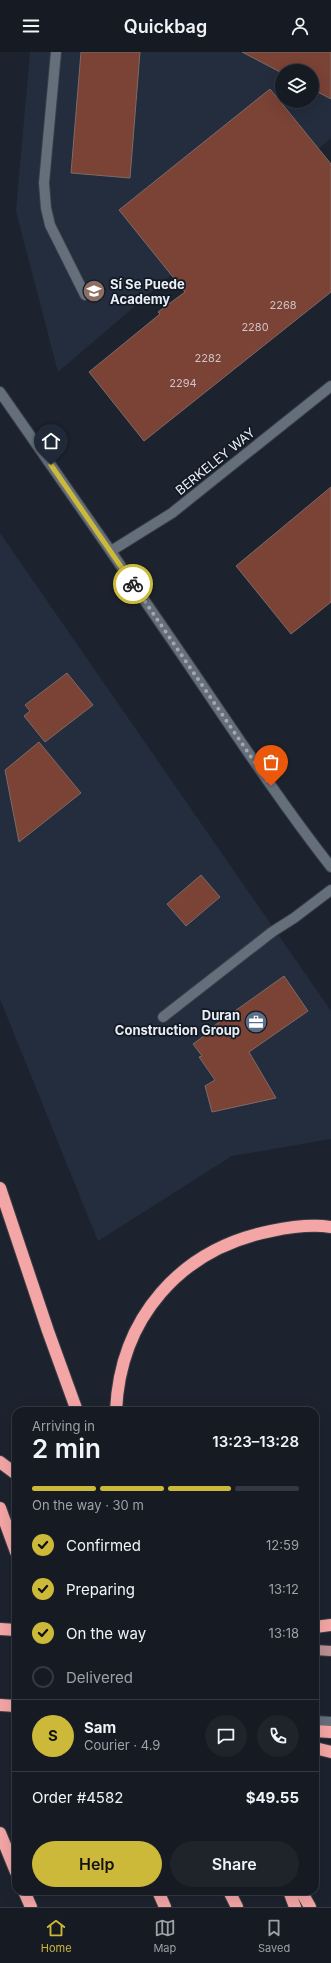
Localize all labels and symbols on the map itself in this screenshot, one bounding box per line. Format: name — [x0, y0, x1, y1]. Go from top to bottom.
place label: Sí Se Puede Academy — [110, 276, 185, 307]
school or university icon: Sí Se Puede Academy — [81, 278, 107, 304]
house number: 2268 — [269, 298, 297, 312]
house number: 2280 — [241, 320, 269, 334]
house number: 2282 — [195, 351, 221, 365]
house number: 2294 — [169, 376, 197, 390]
pin — [34, 424, 68, 465]
street label: BERKELEY WAY — [172, 424, 258, 498]
courier — [113, 564, 153, 604]
pin — [254, 745, 288, 786]
place label: Duran Construction Group — [115, 1007, 240, 1038]
office icon: Duran Construction Group — [243, 1009, 269, 1035]

